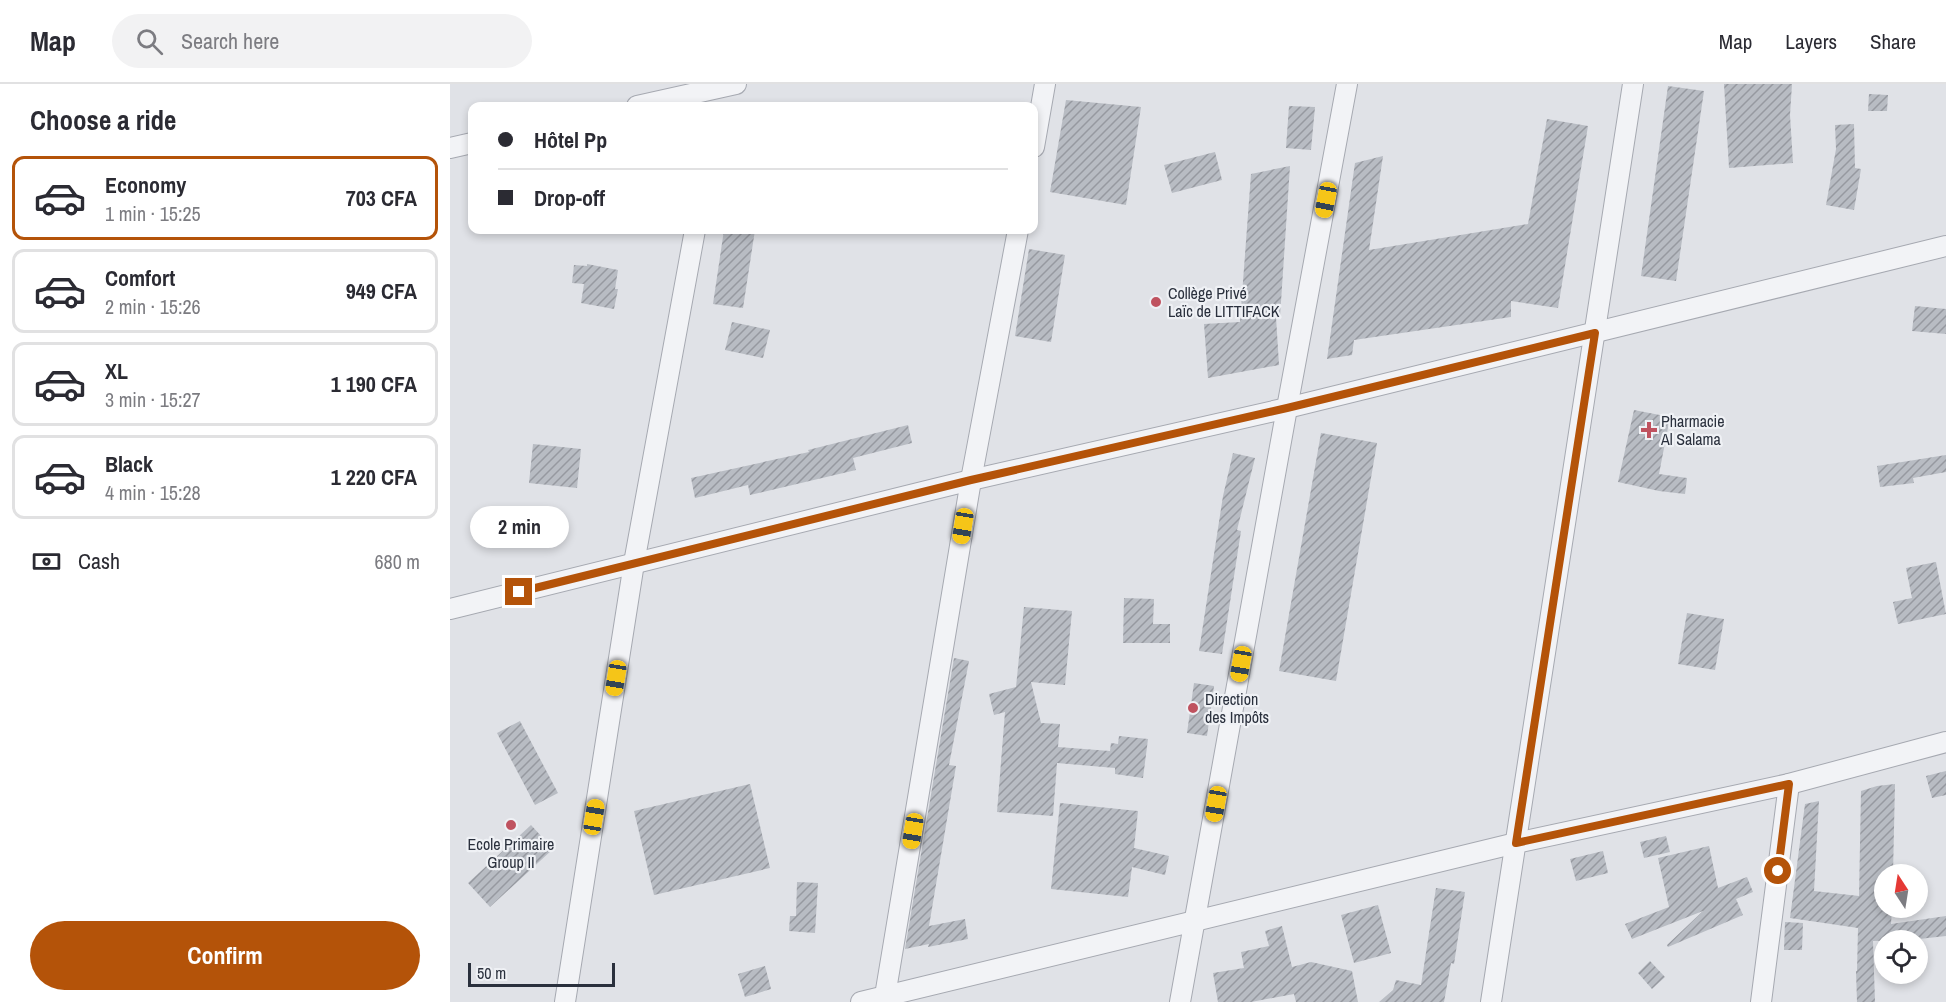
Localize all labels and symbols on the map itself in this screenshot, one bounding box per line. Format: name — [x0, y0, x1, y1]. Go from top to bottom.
car — [1314, 181, 1338, 219]
place label: Collège Privé Laïc de LITTIFACK — [1168, 282, 1280, 322]
marker: Collège Privé Laïc de LITTIFACK — [1149, 295, 1163, 309]
place label: Pharmacie Al Salama — [1660, 410, 1724, 450]
marker: Pharmacie Al Salama — [1642, 423, 1656, 437]
callout: 2 min — [470, 505, 568, 547]
car — [951, 507, 975, 545]
route end — [505, 578, 532, 605]
car — [1229, 645, 1253, 683]
car — [604, 659, 628, 697]
place label: Direction des Impôts — [1205, 688, 1269, 728]
marker: Direction des Impôts — [1186, 701, 1200, 715]
car — [1204, 785, 1228, 823]
car — [582, 798, 606, 836]
car — [901, 812, 925, 850]
marker: Ecole Primaire Group II — [504, 818, 518, 832]
place label: Ecole Primaire Group II — [468, 833, 554, 873]
route start — [1764, 857, 1791, 884]
north arrow — [1874, 864, 1928, 918]
scale bar — [468, 960, 615, 988]

